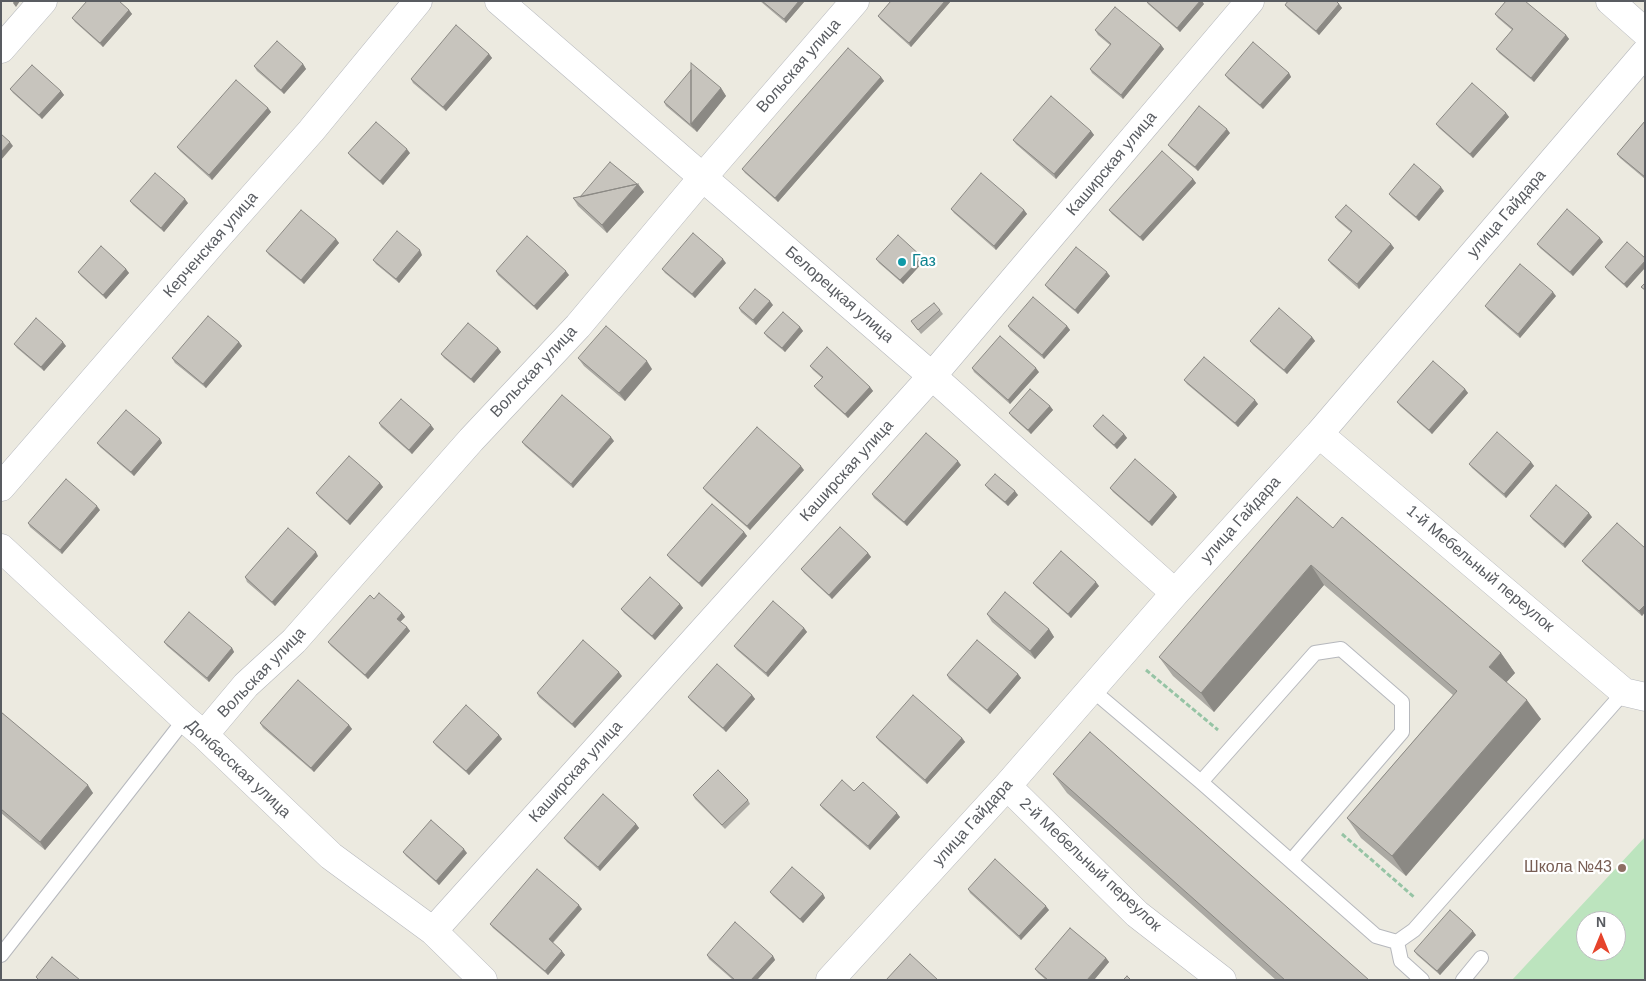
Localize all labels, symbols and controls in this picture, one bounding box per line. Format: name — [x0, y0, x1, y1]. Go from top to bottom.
street label: Вольская улица — [753, 15, 845, 117]
street label: Каширская улица — [1063, 108, 1161, 220]
street label: улица Гайдара — [1464, 166, 1550, 262]
street label: Керченская улица — [160, 188, 262, 302]
street label: Белорецкая улица — [781, 243, 897, 347]
place label: Газ — [912, 252, 936, 272]
marker: Газ — [896, 256, 908, 268]
street label: Вольская улица — [487, 322, 581, 422]
street label: Каширская улица — [796, 416, 898, 526]
street label: улица Гайдара — [1197, 473, 1285, 567]
street label: 1-й Мебельный переулок — [1402, 502, 1558, 636]
street label: Вольская улица — [214, 624, 310, 722]
street label: Донбасская улица — [182, 716, 294, 822]
street label: Каширская улица — [525, 717, 627, 827]
street label: улица Гайдара — [929, 776, 1017, 870]
street label: 2-й Мебельный переулок — [1015, 794, 1165, 936]
place label: Школа №43 — [1524, 858, 1612, 878]
marker: Школа №43 — [1616, 862, 1628, 874]
north arrow — [1576, 911, 1626, 961]
text: N — [1596, 914, 1606, 930]

